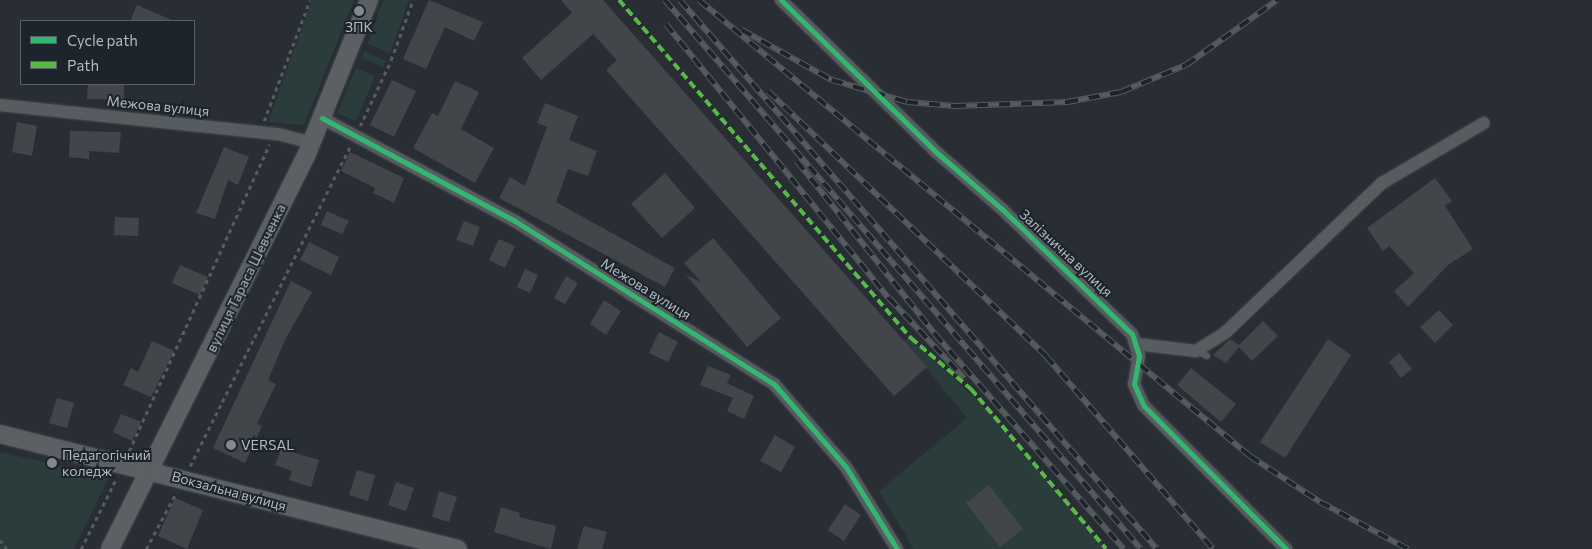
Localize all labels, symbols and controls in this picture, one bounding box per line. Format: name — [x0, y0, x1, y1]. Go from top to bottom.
marker: ЗПК — [353, 5, 365, 17]
place label: ЗПК — [345, 19, 373, 35]
legend — [20, 20, 195, 85]
text: Cycle path — [67, 31, 138, 49]
text: Path — [67, 56, 99, 74]
street label: Межова вулиця — [106, 92, 210, 120]
street label: вулиця Тараса Шевченка — [203, 201, 289, 355]
street label: Залізнична вулиця — [1016, 206, 1116, 300]
street label: Межова вулиця — [598, 255, 694, 323]
place label: VERSAL — [241, 437, 294, 453]
marker: VERSAL — [225, 439, 237, 451]
place label: Педагогічний коледж — [62, 447, 151, 480]
marker: Педагогічний коледж — [46, 457, 58, 469]
street label: Вокзальна вулиця — [170, 468, 288, 514]

